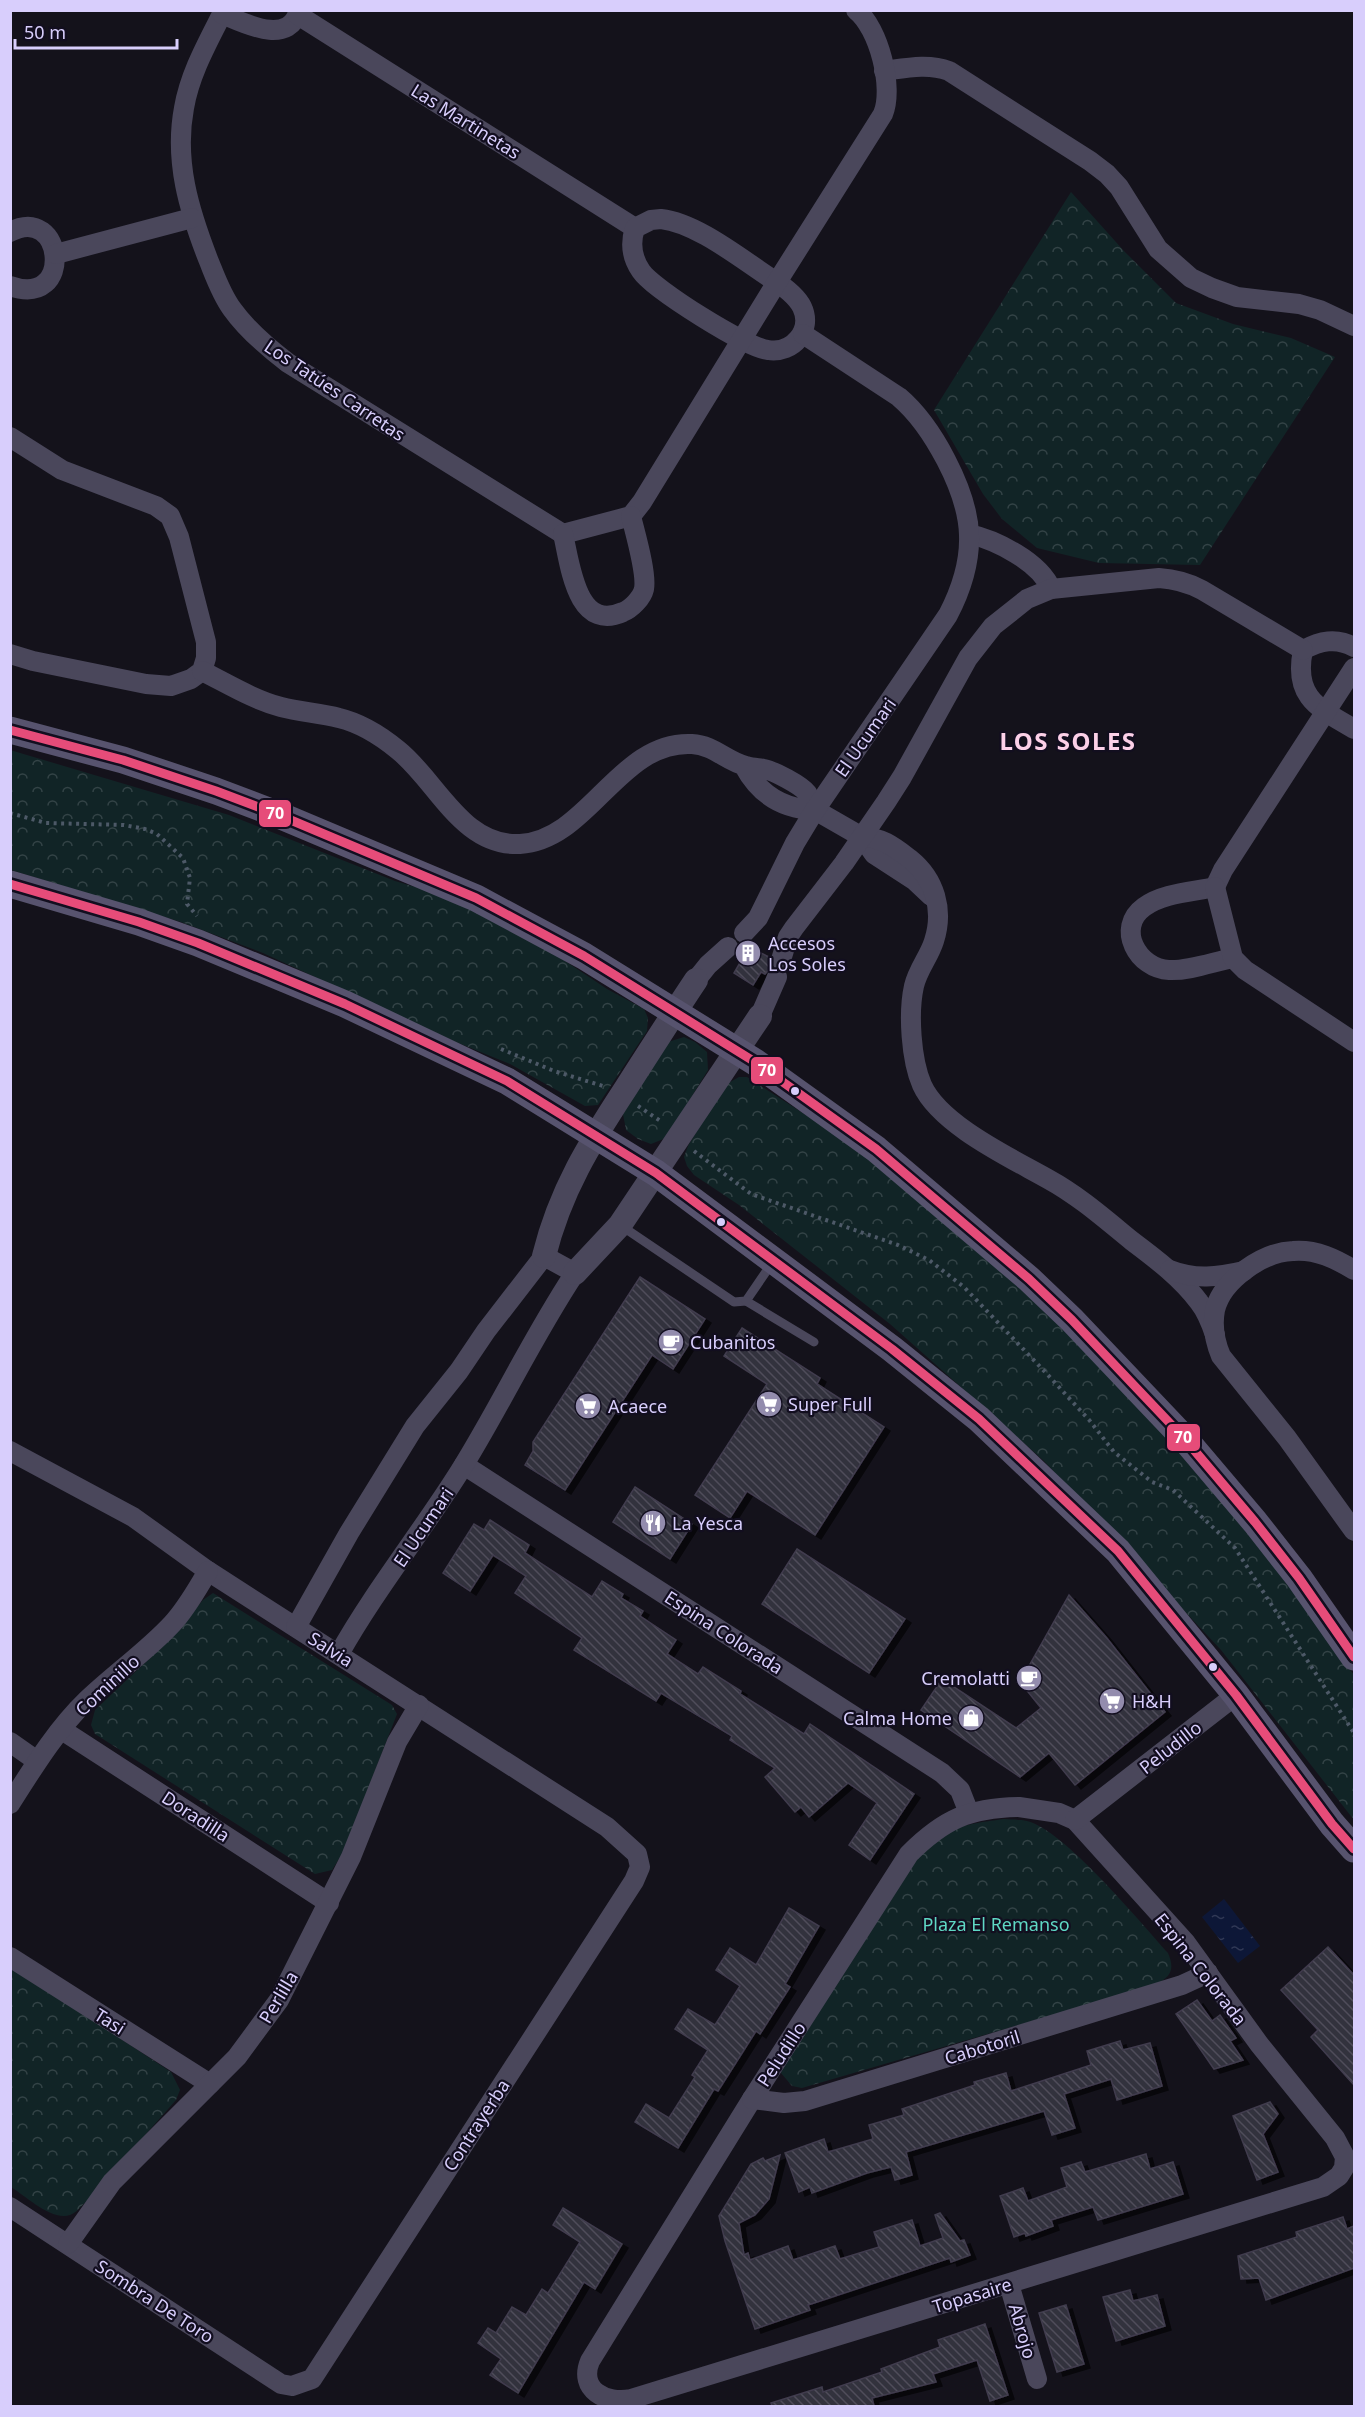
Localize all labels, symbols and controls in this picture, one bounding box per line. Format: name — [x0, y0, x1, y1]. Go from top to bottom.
scale bar — [15, 12, 177, 50]
text: 50 m — [24, 20, 66, 44]
street label: Las Martinetas — [407, 78, 525, 164]
street label: Los Tatúes Carretas — [260, 334, 410, 446]
street label: El Ucumari — [829, 693, 901, 781]
district label: LOS SOLES — [999, 724, 1137, 757]
line badge: 70 — [258, 799, 292, 828]
text: 70 — [266, 802, 284, 824]
place label: Accesos Los Soles — [768, 931, 846, 976]
building icon: Accesos Los Soles — [733, 938, 763, 968]
line badge: 70 — [750, 1056, 784, 1085]
text: 70 — [758, 1059, 776, 1081]
unlabelled marker — [789, 1085, 801, 1097]
unlabelled marker — [715, 1216, 727, 1228]
cafe icon: Cubanitos — [656, 1327, 686, 1357]
place label: Cubanitos — [690, 1330, 775, 1354]
supermarket icon: Super Full — [754, 1389, 784, 1419]
supermarket icon: Acaece — [573, 1391, 603, 1421]
place label: Super Full — [788, 1392, 872, 1416]
place label: Acaece — [608, 1394, 667, 1418]
line badge: 70 — [1166, 1423, 1201, 1452]
text: 70 — [1174, 1426, 1192, 1448]
street label: El Ucumari — [388, 1482, 458, 1572]
restaurant icon: La Yesca — [638, 1508, 668, 1538]
place label: La Yesca — [672, 1511, 743, 1535]
street label: Espina Colorada — [660, 1585, 788, 1679]
street label: Salvia — [304, 1626, 358, 1672]
street label: Cominillo — [70, 1649, 144, 1721]
unlabelled marker — [1207, 1661, 1219, 1673]
cafe icon: Cremolatti — [1014, 1663, 1044, 1693]
place label: Cremolatti — [921, 1666, 1010, 1690]
supermarket icon: H&H — [1097, 1686, 1127, 1716]
place label: H&H — [1132, 1689, 1172, 1713]
shop icon: Calma Home — [956, 1703, 986, 1733]
place label: Calma Home — [843, 1706, 952, 1730]
street label: Peludillo — [1134, 1715, 1206, 1779]
street label: Doradilla — [157, 1785, 235, 1847]
street label: Espina Colorada — [1150, 1908, 1252, 2030]
park label: Plaza El Remanso — [922, 1912, 1070, 1936]
street label: Perlilla — [253, 1966, 303, 2028]
street label: Tasi — [90, 2002, 130, 2040]
street label: Peludillo — [751, 2017, 811, 2091]
street label: Cabotoril — [941, 2024, 1023, 2070]
street label: Contrayerba — [437, 2074, 515, 2176]
street label: Sombra De Toro — [91, 2254, 219, 2348]
street label: Topasaire — [930, 2272, 1014, 2318]
street label: Abrojo — [1004, 2301, 1042, 2361]

